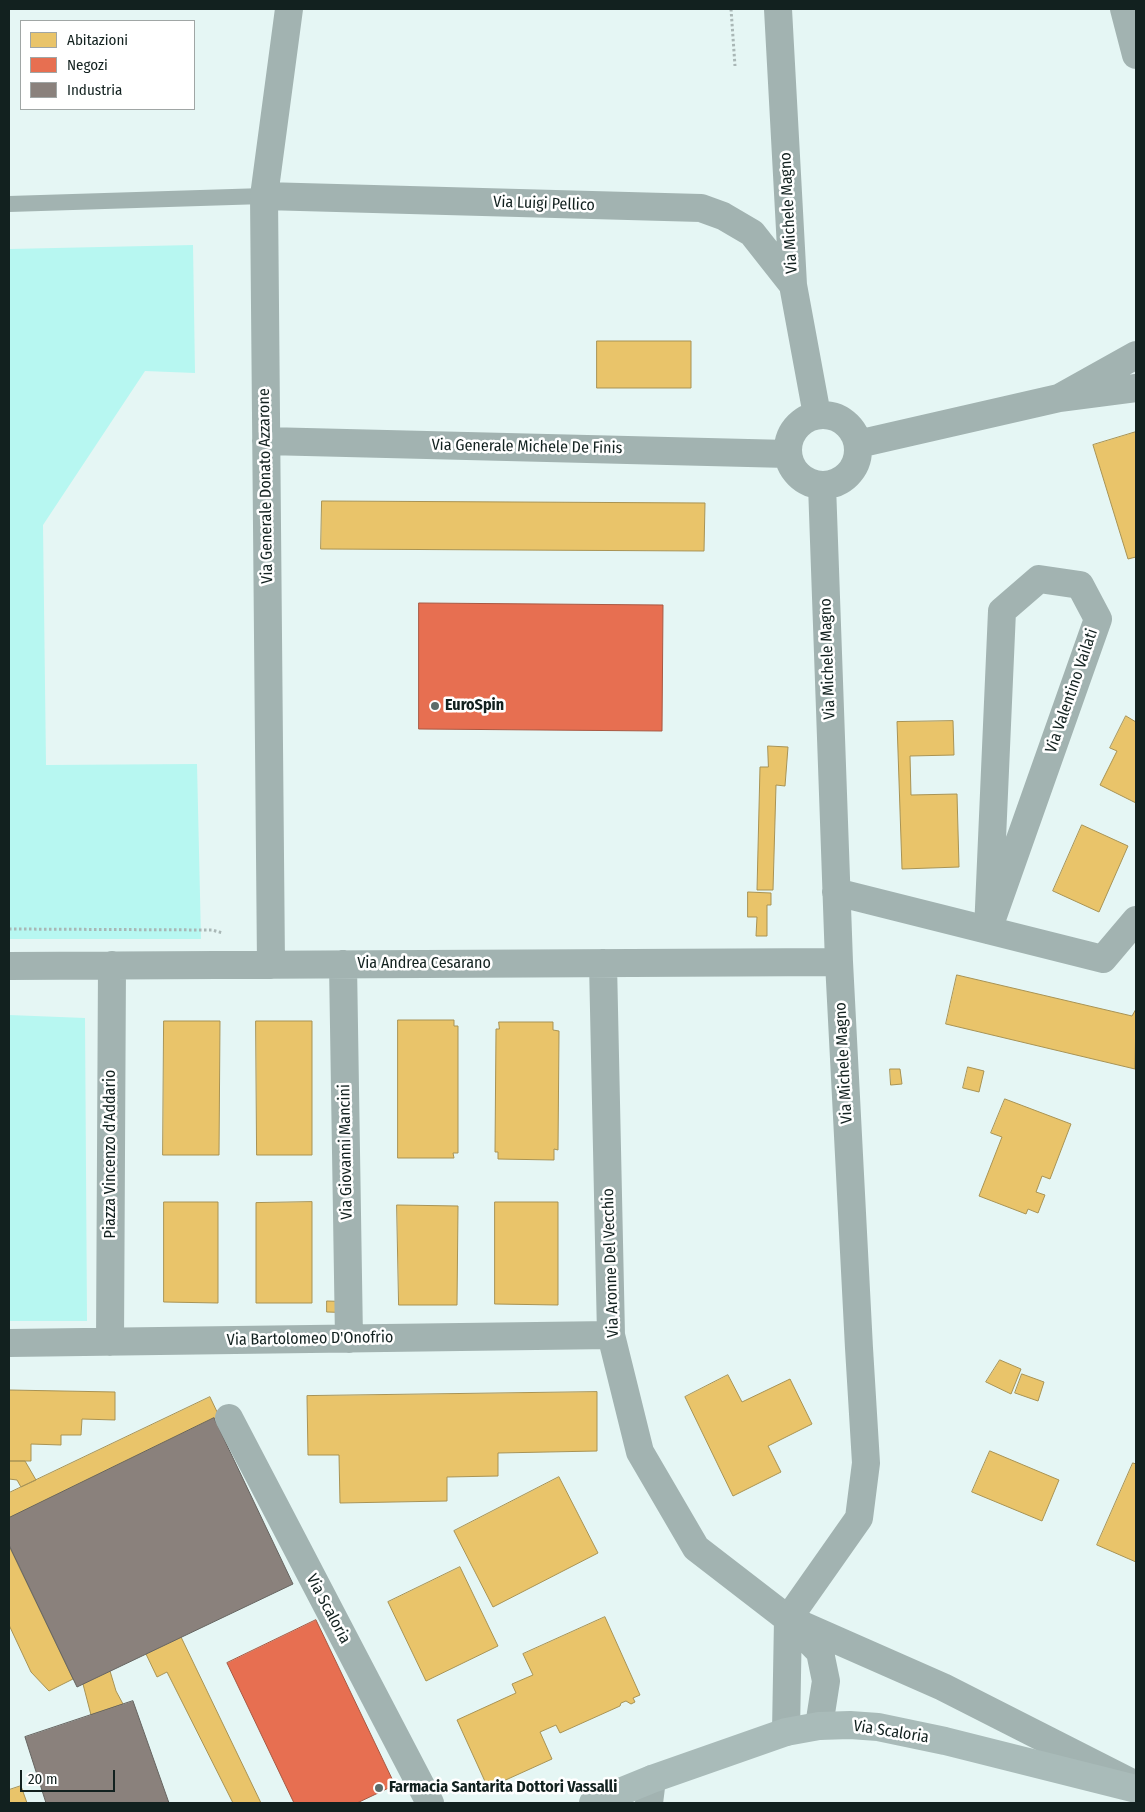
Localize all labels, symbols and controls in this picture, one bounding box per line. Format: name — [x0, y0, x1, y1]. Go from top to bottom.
legend — [20, 20, 195, 110]
text: Abitazioni — [67, 31, 128, 49]
text: Negozi — [67, 56, 108, 74]
text: Industria — [67, 81, 122, 99]
street label: Via Michele Magno — [776, 152, 802, 274]
street label: Via Luigi Pellico — [493, 193, 595, 215]
street label: Via Generale Donato Azzarone — [255, 388, 277, 584]
street label: Via Generale Michele De Finis — [431, 436, 623, 458]
street label: Via Michele Magno — [816, 598, 840, 720]
street label: Via Valentino Vailati — [1042, 626, 1102, 756]
place label: EuroSpin — [445, 696, 504, 716]
marker: EuroSpin — [429, 700, 441, 712]
street label: Via Andrea Cesarano — [357, 954, 491, 974]
street label: Via Michele Magno — [831, 1002, 857, 1124]
street label: Piazza Vincenzo d'Addario — [101, 1070, 121, 1238]
street label: Via Giovanni Mancini — [335, 1084, 357, 1220]
street label: Via Aronne Del Vecchio — [599, 1188, 623, 1338]
street label: Via Bartolomeo D'Onofrio — [227, 1328, 393, 1350]
street label: Via Scaloria — [302, 1571, 354, 1647]
street label: Via Scaloria — [852, 1717, 930, 1747]
scale bar — [22, 1760, 118, 1792]
text: 20 m — [28, 1770, 58, 1788]
place label: Farmacia Santarita Dottori Vassalli — [389, 1778, 617, 1798]
marker: Farmacia Santarita Dottori Vassalli — [373, 1782, 385, 1794]

